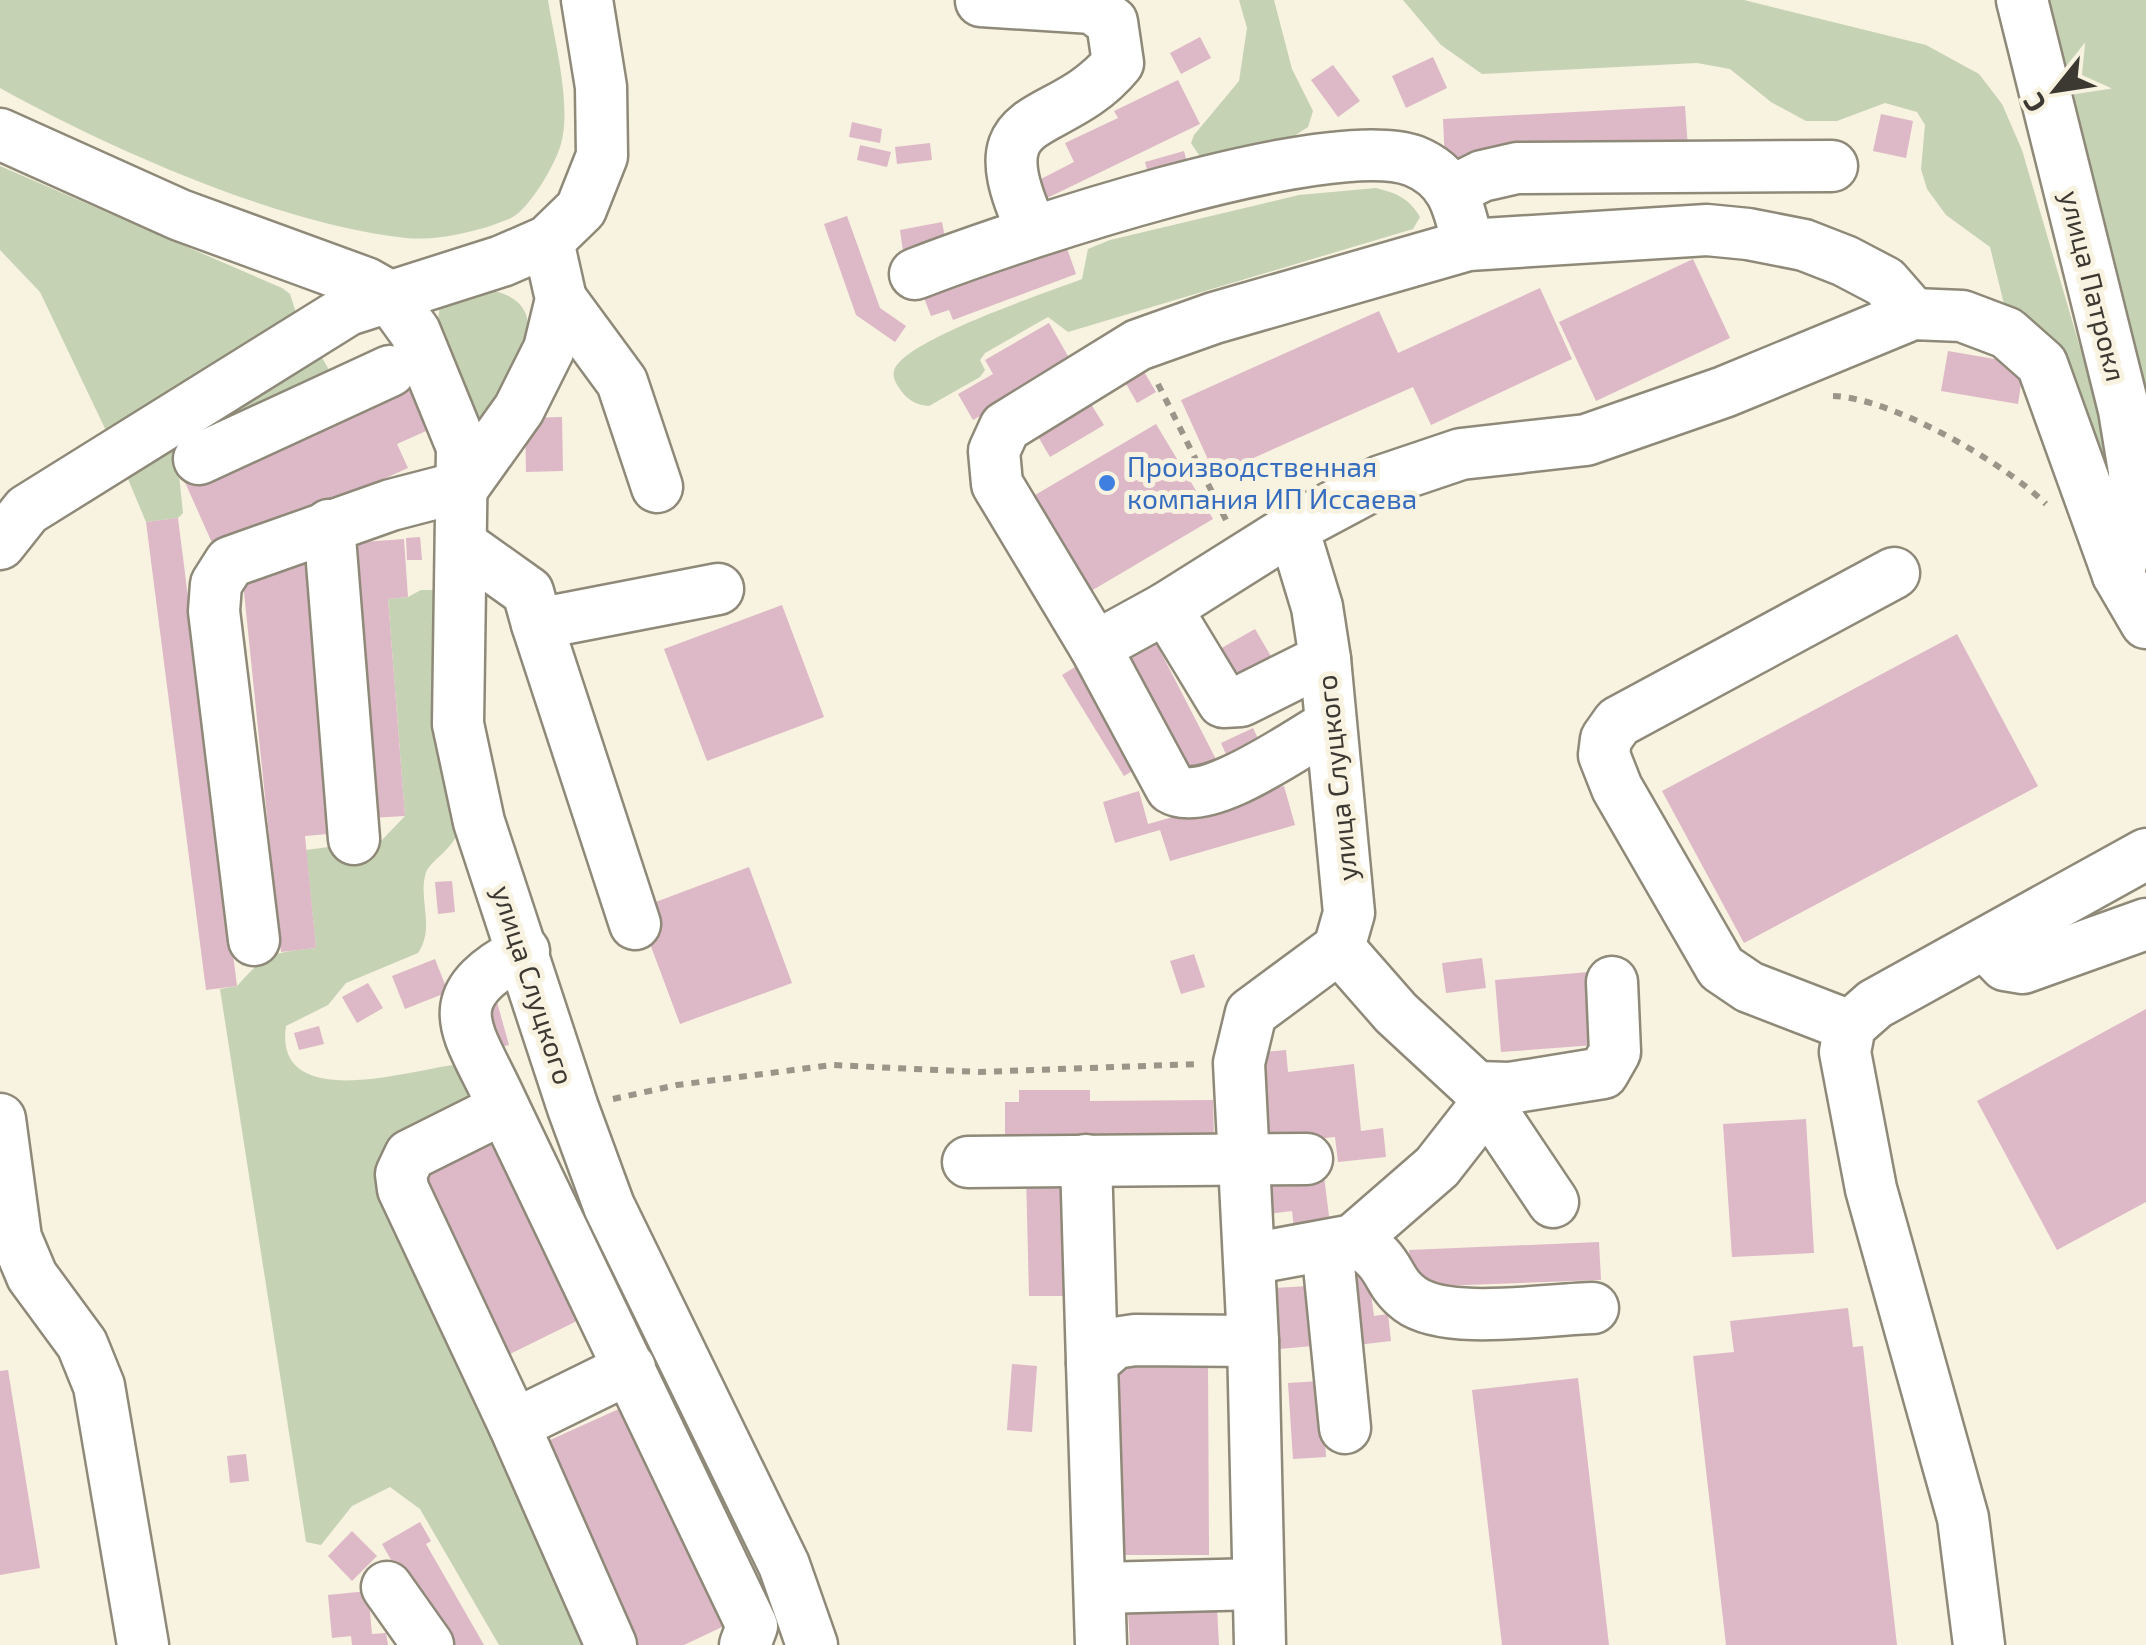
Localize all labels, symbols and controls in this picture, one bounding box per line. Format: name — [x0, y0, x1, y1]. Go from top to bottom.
north arrow — [2006, 40, 2106, 140]
text: С — [2015, 87, 2052, 119]
street label: улица Патрокл — [2054, 187, 2134, 385]
place label: Производственная компания ИП Иссаева — [1127, 449, 1417, 515]
marker: Производственная компания ИП Иссаева — [1096, 472, 1118, 494]
street label: улица Слуцкого — [1308, 673, 1364, 883]
street label: улица Слуцкого — [486, 881, 582, 1088]

